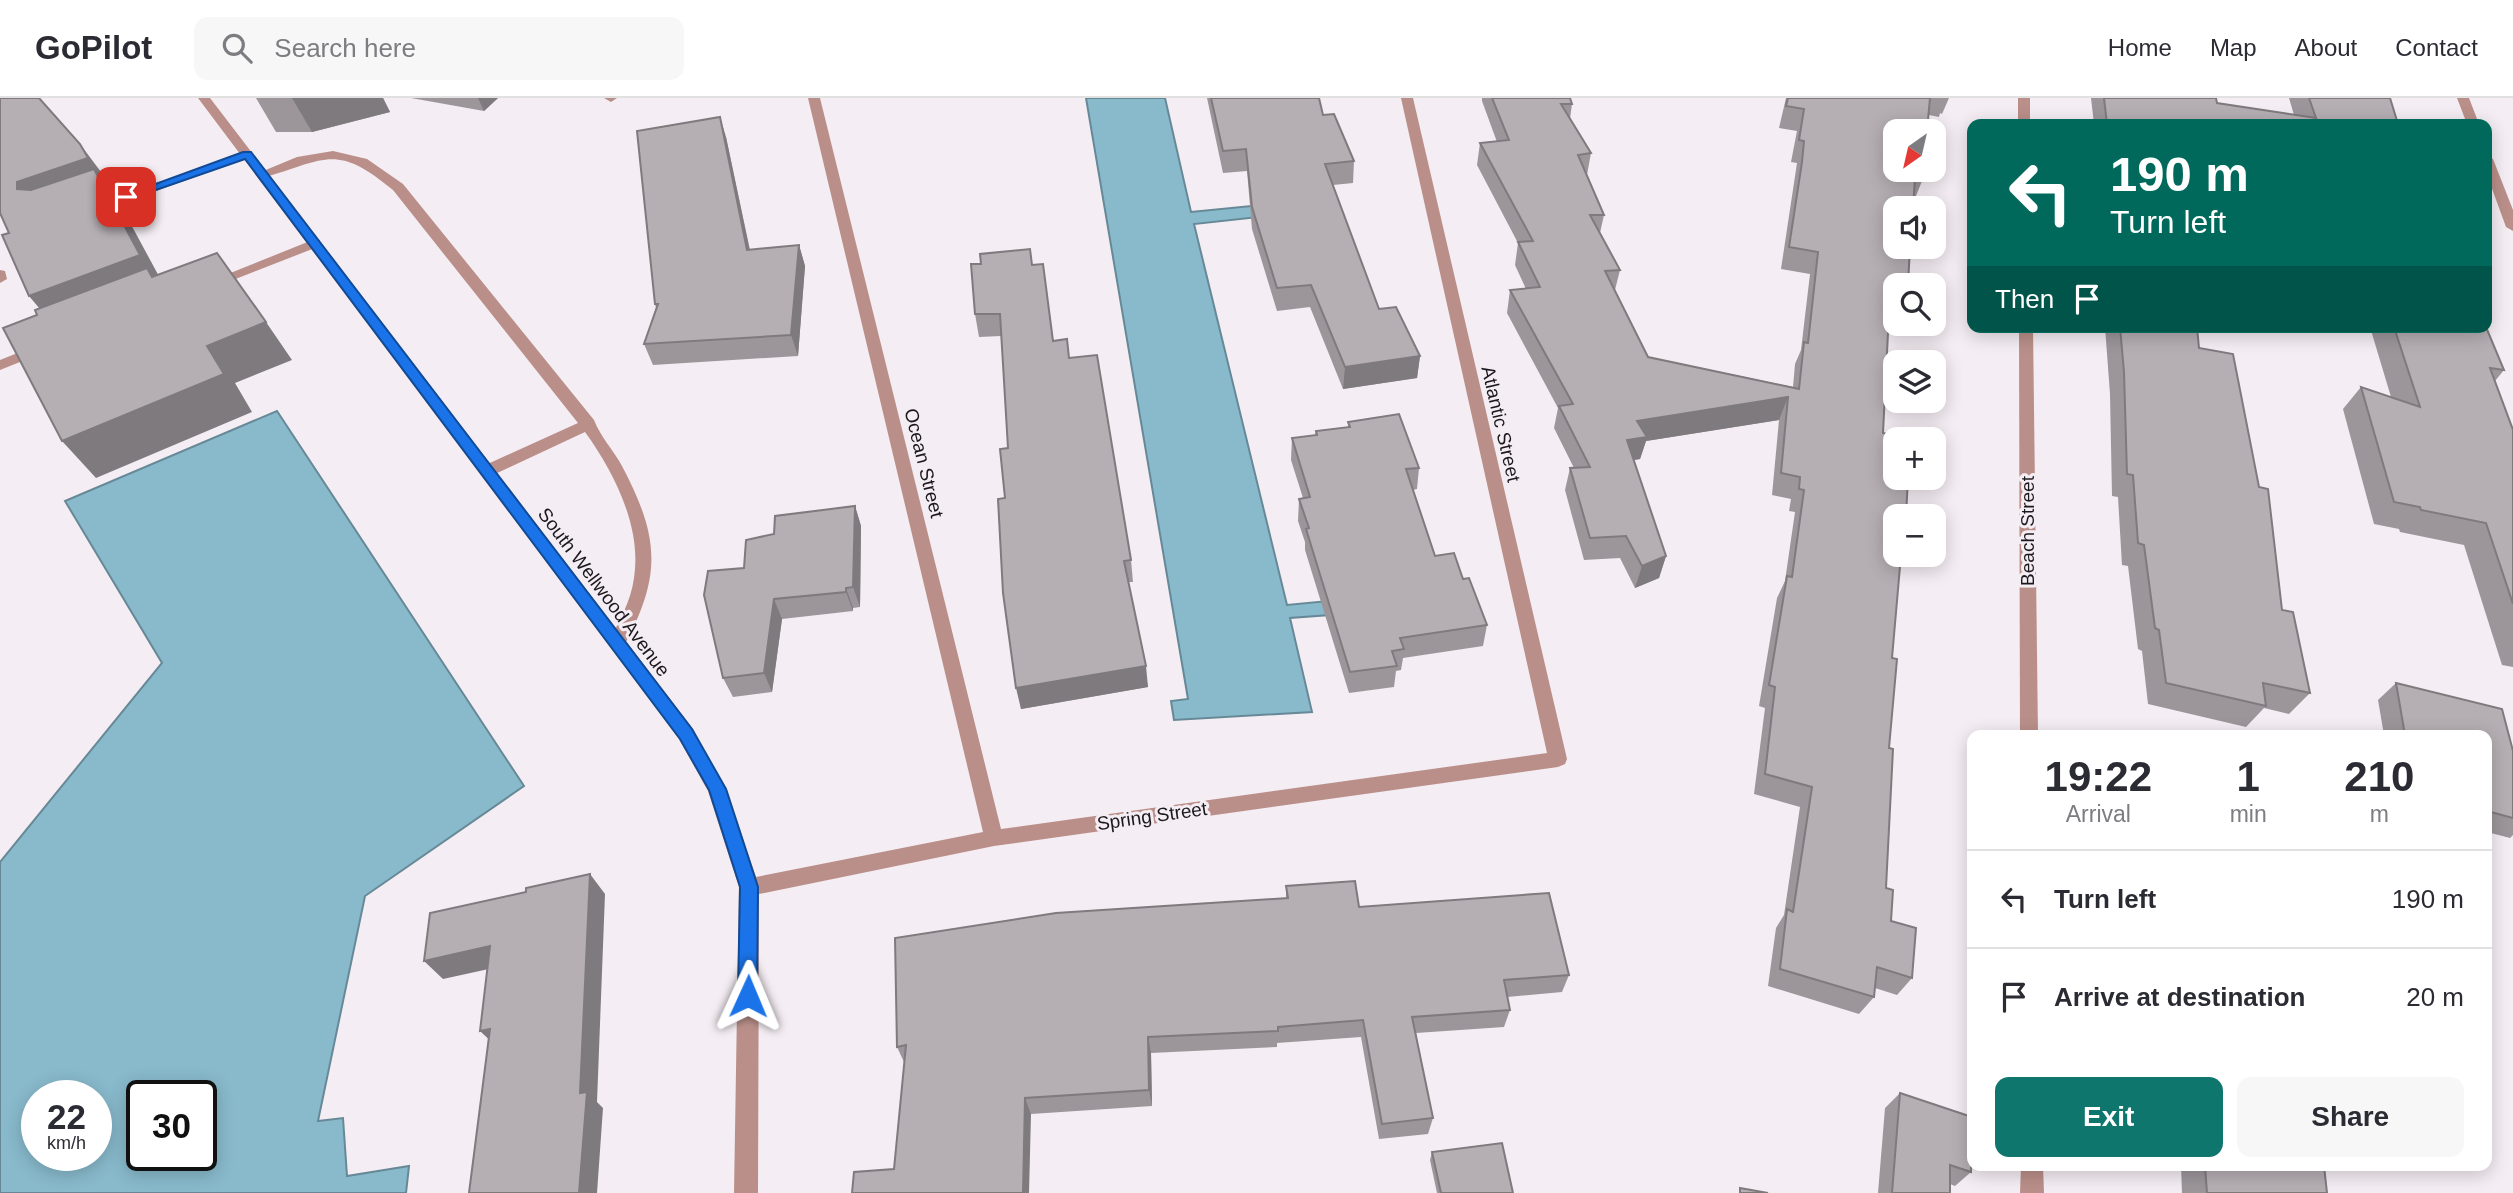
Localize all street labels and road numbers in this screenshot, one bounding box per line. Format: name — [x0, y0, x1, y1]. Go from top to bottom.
street label: Atlantic Street — [1477, 364, 1525, 485]
street label: Ocean Street — [900, 406, 948, 521]
street label: Beach Street — [2017, 475, 2038, 586]
street label: South Wellwood Avenue — [534, 504, 674, 680]
street label: Spring Street — [1096, 798, 1209, 834]

